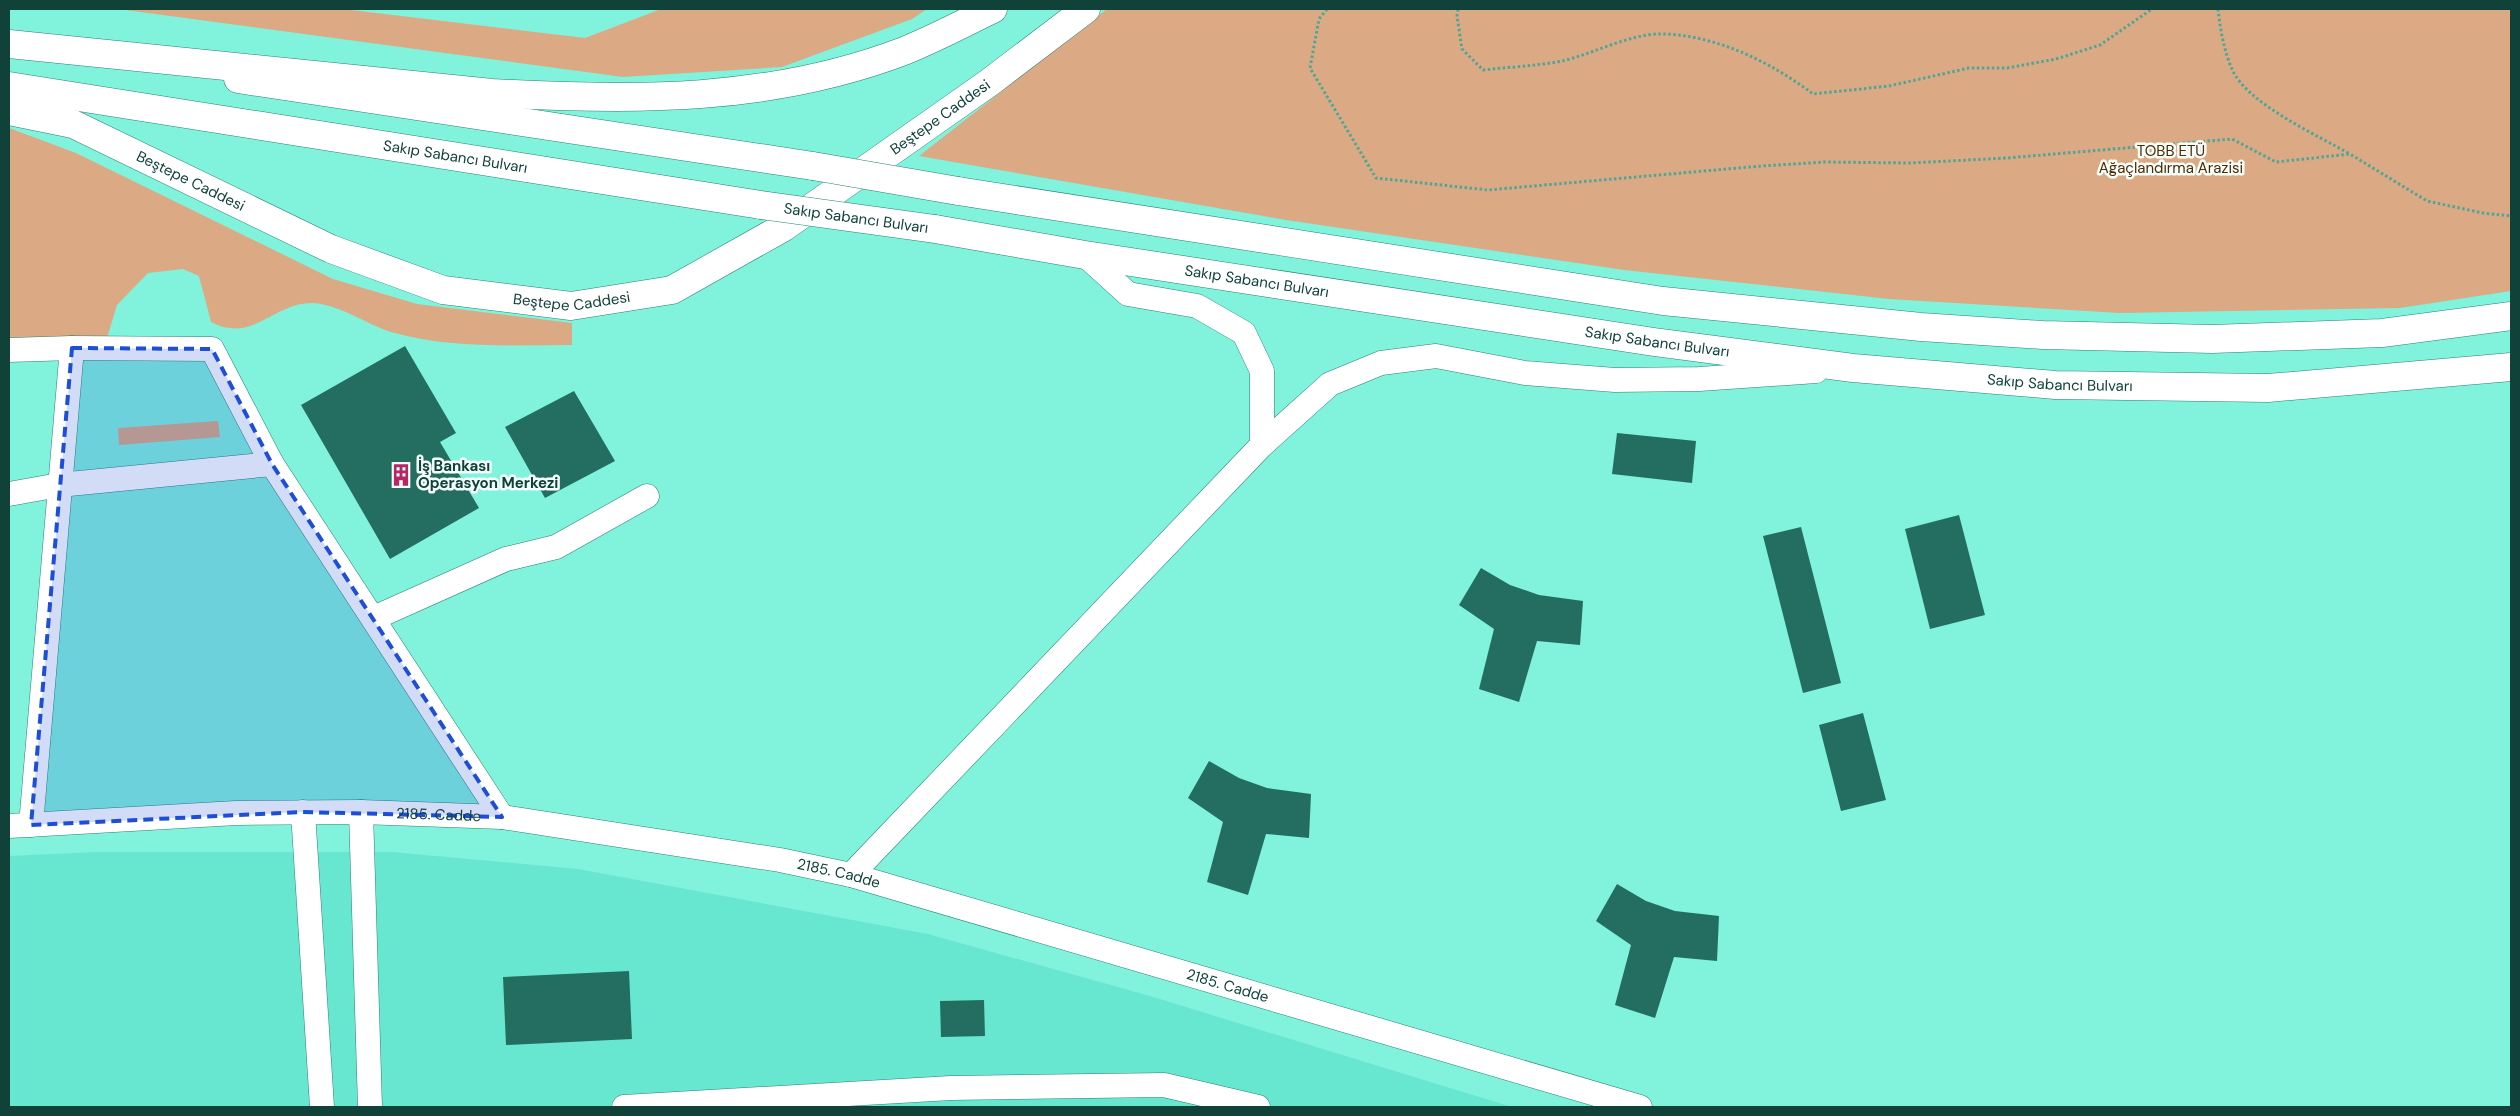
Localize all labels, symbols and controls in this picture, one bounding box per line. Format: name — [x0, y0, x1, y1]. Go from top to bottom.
street label: Beştepe Caddesi — [886, 75, 994, 159]
street label: Sakıp Sabancı Bulvarı — [382, 135, 529, 178]
park label: TOBB ETÜ Ağaçlandırma Arazisi — [2099, 141, 2243, 178]
street label: Beştepe Caddesi — [133, 146, 248, 216]
street label: Sakıp Sabancı Bulvarı — [782, 198, 930, 238]
street label: Sakıp Sabancı Bulvarı — [1183, 260, 1330, 302]
street label: Beştepe Caddesi — [512, 287, 632, 316]
street label: Sakıp Sabancı Bulvarı — [1584, 322, 1731, 362]
street label: Sakıp Sabancı Bulvarı — [1986, 369, 2133, 396]
place label: İş Bankası Operasyon Merkezi — [418, 456, 558, 493]
building icon: İş Bankası Operasyon Merkezi — [388, 462, 414, 488]
street label: 2185. Cadde — [396, 803, 481, 826]
street label: 2185. Cadde — [795, 854, 883, 893]
street label: 2185. Cadde — [1184, 964, 1271, 1007]

